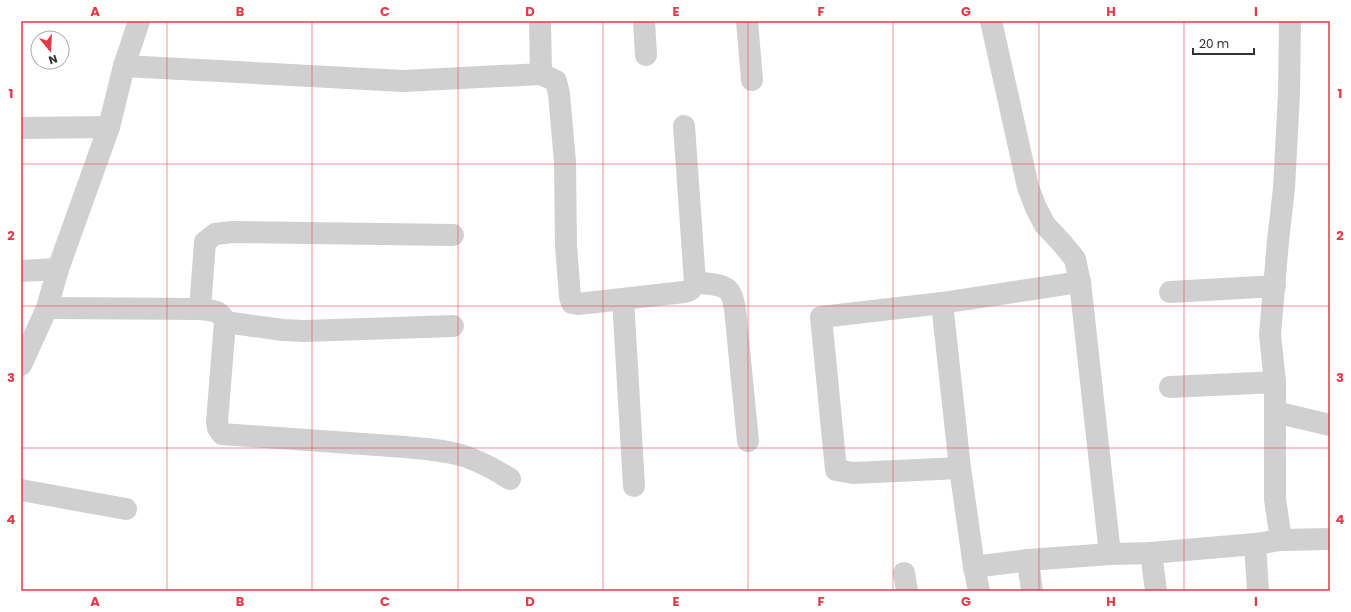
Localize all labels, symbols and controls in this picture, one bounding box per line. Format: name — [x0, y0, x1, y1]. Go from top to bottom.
text: A — [90, 2, 100, 21]
text: B — [236, 2, 245, 21]
text: C — [380, 2, 390, 21]
text: D — [525, 2, 535, 21]
text: E — [672, 2, 680, 21]
text: F — [817, 2, 825, 21]
text: G — [961, 2, 971, 21]
text: H — [1106, 2, 1116, 21]
text: I — [1254, 2, 1258, 21]
north arrow — [30, 30, 70, 70]
scale bar — [1193, 30, 1254, 56]
text: 20 m — [1199, 35, 1229, 52]
text: N — [47, 51, 60, 68]
text: 1 — [9, 84, 13, 103]
text: 1 — [1338, 84, 1342, 103]
text: 2 — [7, 226, 15, 245]
text: 2 — [1336, 226, 1344, 245]
text: 3 — [7, 368, 15, 387]
text: 3 — [1336, 368, 1344, 387]
text: 4 — [7, 510, 16, 529]
text: 4 — [1336, 510, 1345, 529]
text: A — [90, 592, 100, 611]
text: B — [236, 592, 245, 611]
text: C — [380, 592, 390, 611]
text: D — [525, 592, 535, 611]
text: E — [672, 592, 680, 611]
text: F — [817, 592, 825, 611]
text: G — [961, 592, 971, 611]
text: H — [1106, 592, 1116, 611]
text: I — [1254, 592, 1258, 611]

